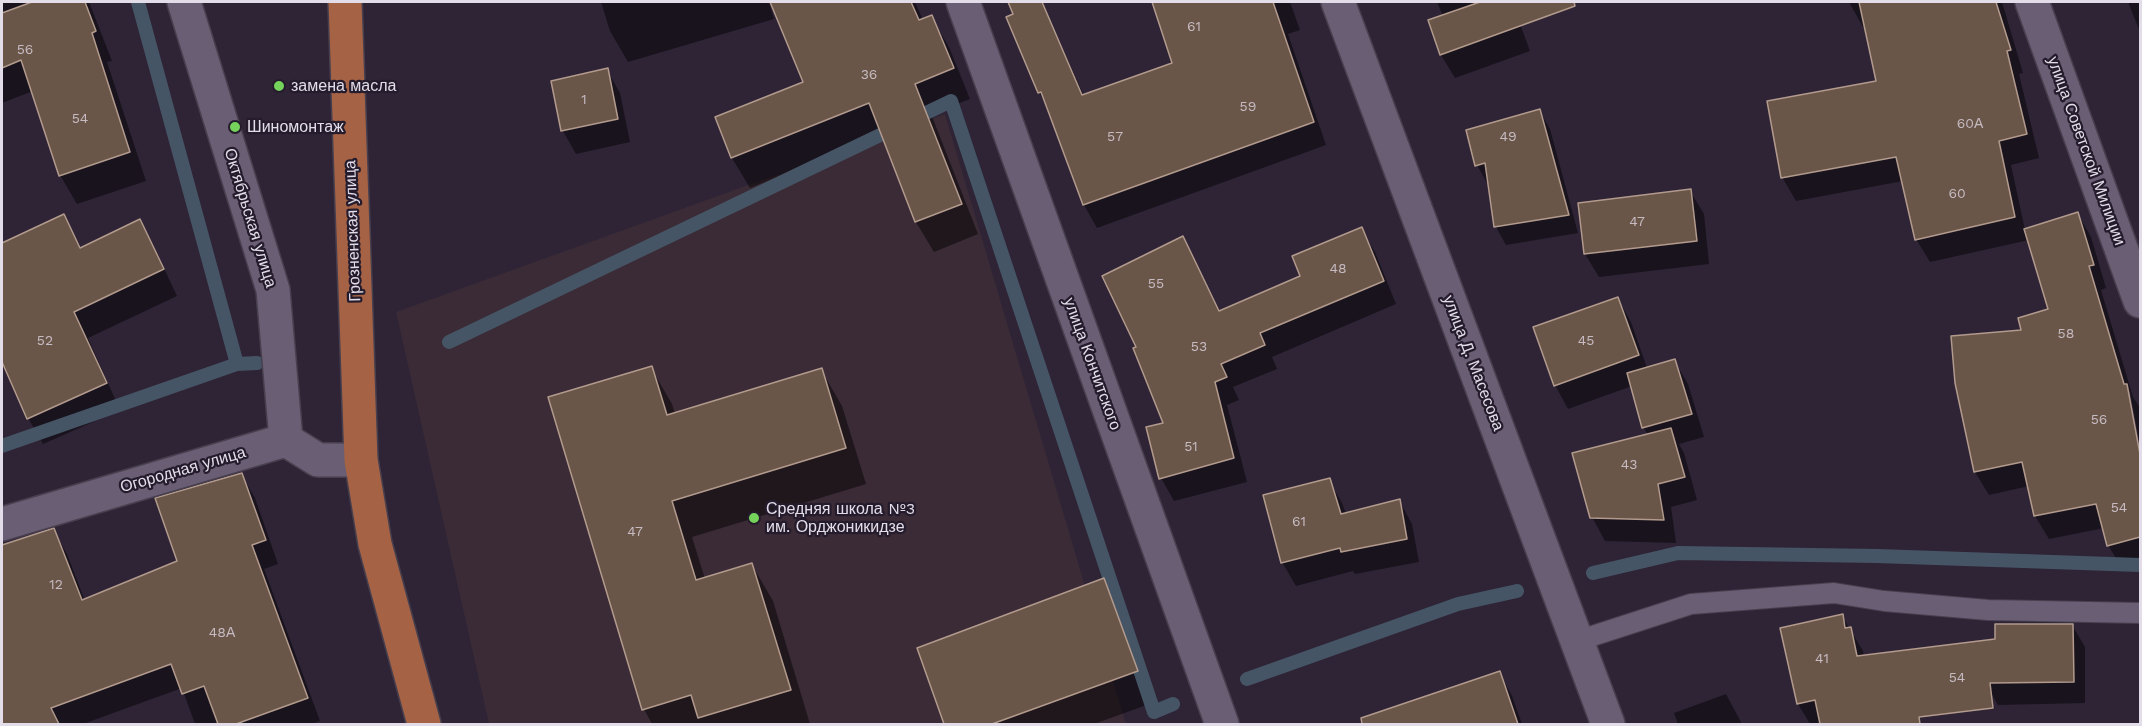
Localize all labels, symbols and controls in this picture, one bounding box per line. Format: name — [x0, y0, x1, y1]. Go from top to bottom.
house number: 61 — [1187, 19, 1201, 35]
house number: 56 — [17, 42, 33, 58]
street label: улица Советской Милиции — [2043, 54, 2129, 248]
house number: 36 — [861, 67, 877, 83]
place label: замена масла — [291, 76, 396, 96]
marker: замена масла — [272, 79, 286, 93]
house number: 1 — [581, 92, 587, 108]
house number: 59 — [1240, 99, 1256, 115]
house number: 54 — [72, 111, 88, 127]
house number: 60А — [1957, 116, 1983, 132]
place label: Шиномонтаж — [247, 117, 344, 137]
marker: Шиномонтаж — [228, 120, 242, 134]
house number: 57 — [1107, 129, 1123, 145]
house number: 49 — [1499, 129, 1517, 145]
street label: Октябрьская улица — [220, 146, 280, 290]
street label: Грозненская улица — [341, 160, 365, 302]
house number: 60 — [1948, 186, 1966, 202]
house number: 47 — [1629, 214, 1645, 230]
house number: 48 — [1329, 261, 1347, 277]
house number: 55 — [1148, 276, 1164, 292]
street label: улица Д. Масесова — [1438, 293, 1508, 433]
street label: улица Кончитского — [1059, 295, 1125, 433]
house number: 58 — [2058, 326, 2074, 342]
house number: 52 — [37, 333, 53, 349]
house number: 45 — [1578, 333, 1594, 349]
house number: 53 — [1191, 339, 1207, 355]
house number: 56 — [2091, 412, 2107, 428]
house number: 51 — [1184, 439, 1198, 455]
street label: Огородная улица — [118, 443, 248, 497]
house number: 43 — [1621, 457, 1637, 473]
place label: Средняя школа №3 им. Орджоникидзе — [766, 499, 915, 537]
house number: 54 — [2111, 500, 2127, 516]
marker: Средняя школа №3 им. Орджоникидзе — [747, 511, 761, 525]
house number: 61 — [1292, 514, 1306, 530]
house number: 47 — [627, 524, 643, 540]
house number: 12 — [49, 577, 63, 593]
house number: 48А — [209, 625, 235, 641]
house number: 41 — [1815, 651, 1829, 667]
house number: 54 — [1949, 670, 1965, 686]

